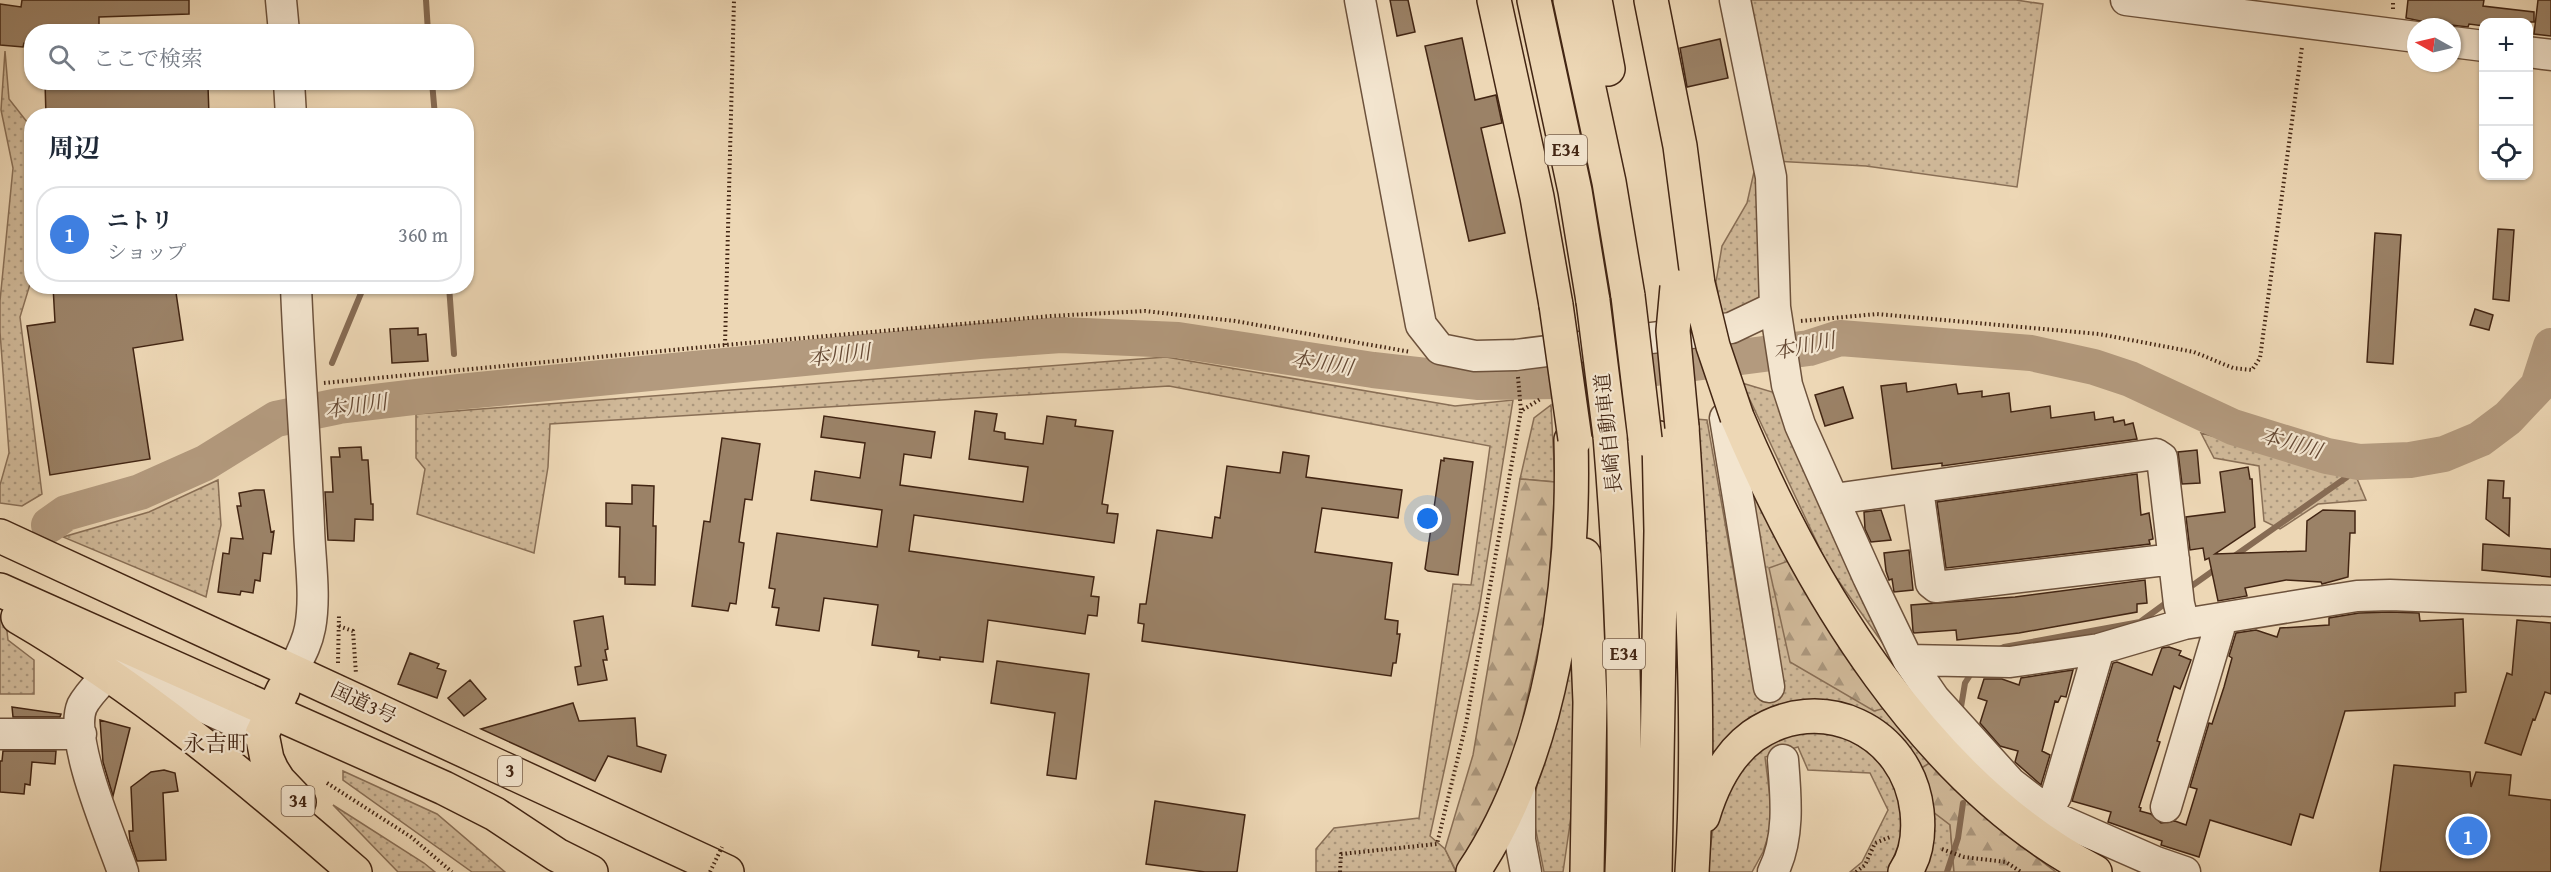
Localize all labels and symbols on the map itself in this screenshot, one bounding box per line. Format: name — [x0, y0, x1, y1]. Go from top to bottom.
north arrow — [2407, 18, 2461, 72]
road number: E34 — [1545, 135, 1587, 165]
water label: 本川川 — [1770, 324, 1840, 367]
water label: 本川川 — [806, 336, 874, 373]
water label: 本川川 — [1289, 342, 1358, 383]
street label: 長崎自動車道 — [1587, 372, 1628, 494]
water label: 本川川 — [323, 385, 391, 425]
water label: 本川川 — [2257, 419, 2328, 467]
your location — [1413, 504, 1442, 533]
road number: E34 — [1603, 639, 1645, 669]
street label: 国道3号 — [327, 675, 402, 730]
district label: 永吉町 — [183, 727, 249, 759]
road number: 3 — [498, 756, 522, 786]
road number: 34 — [282, 786, 314, 816]
pin: 1 — [2448, 814, 2488, 858]

